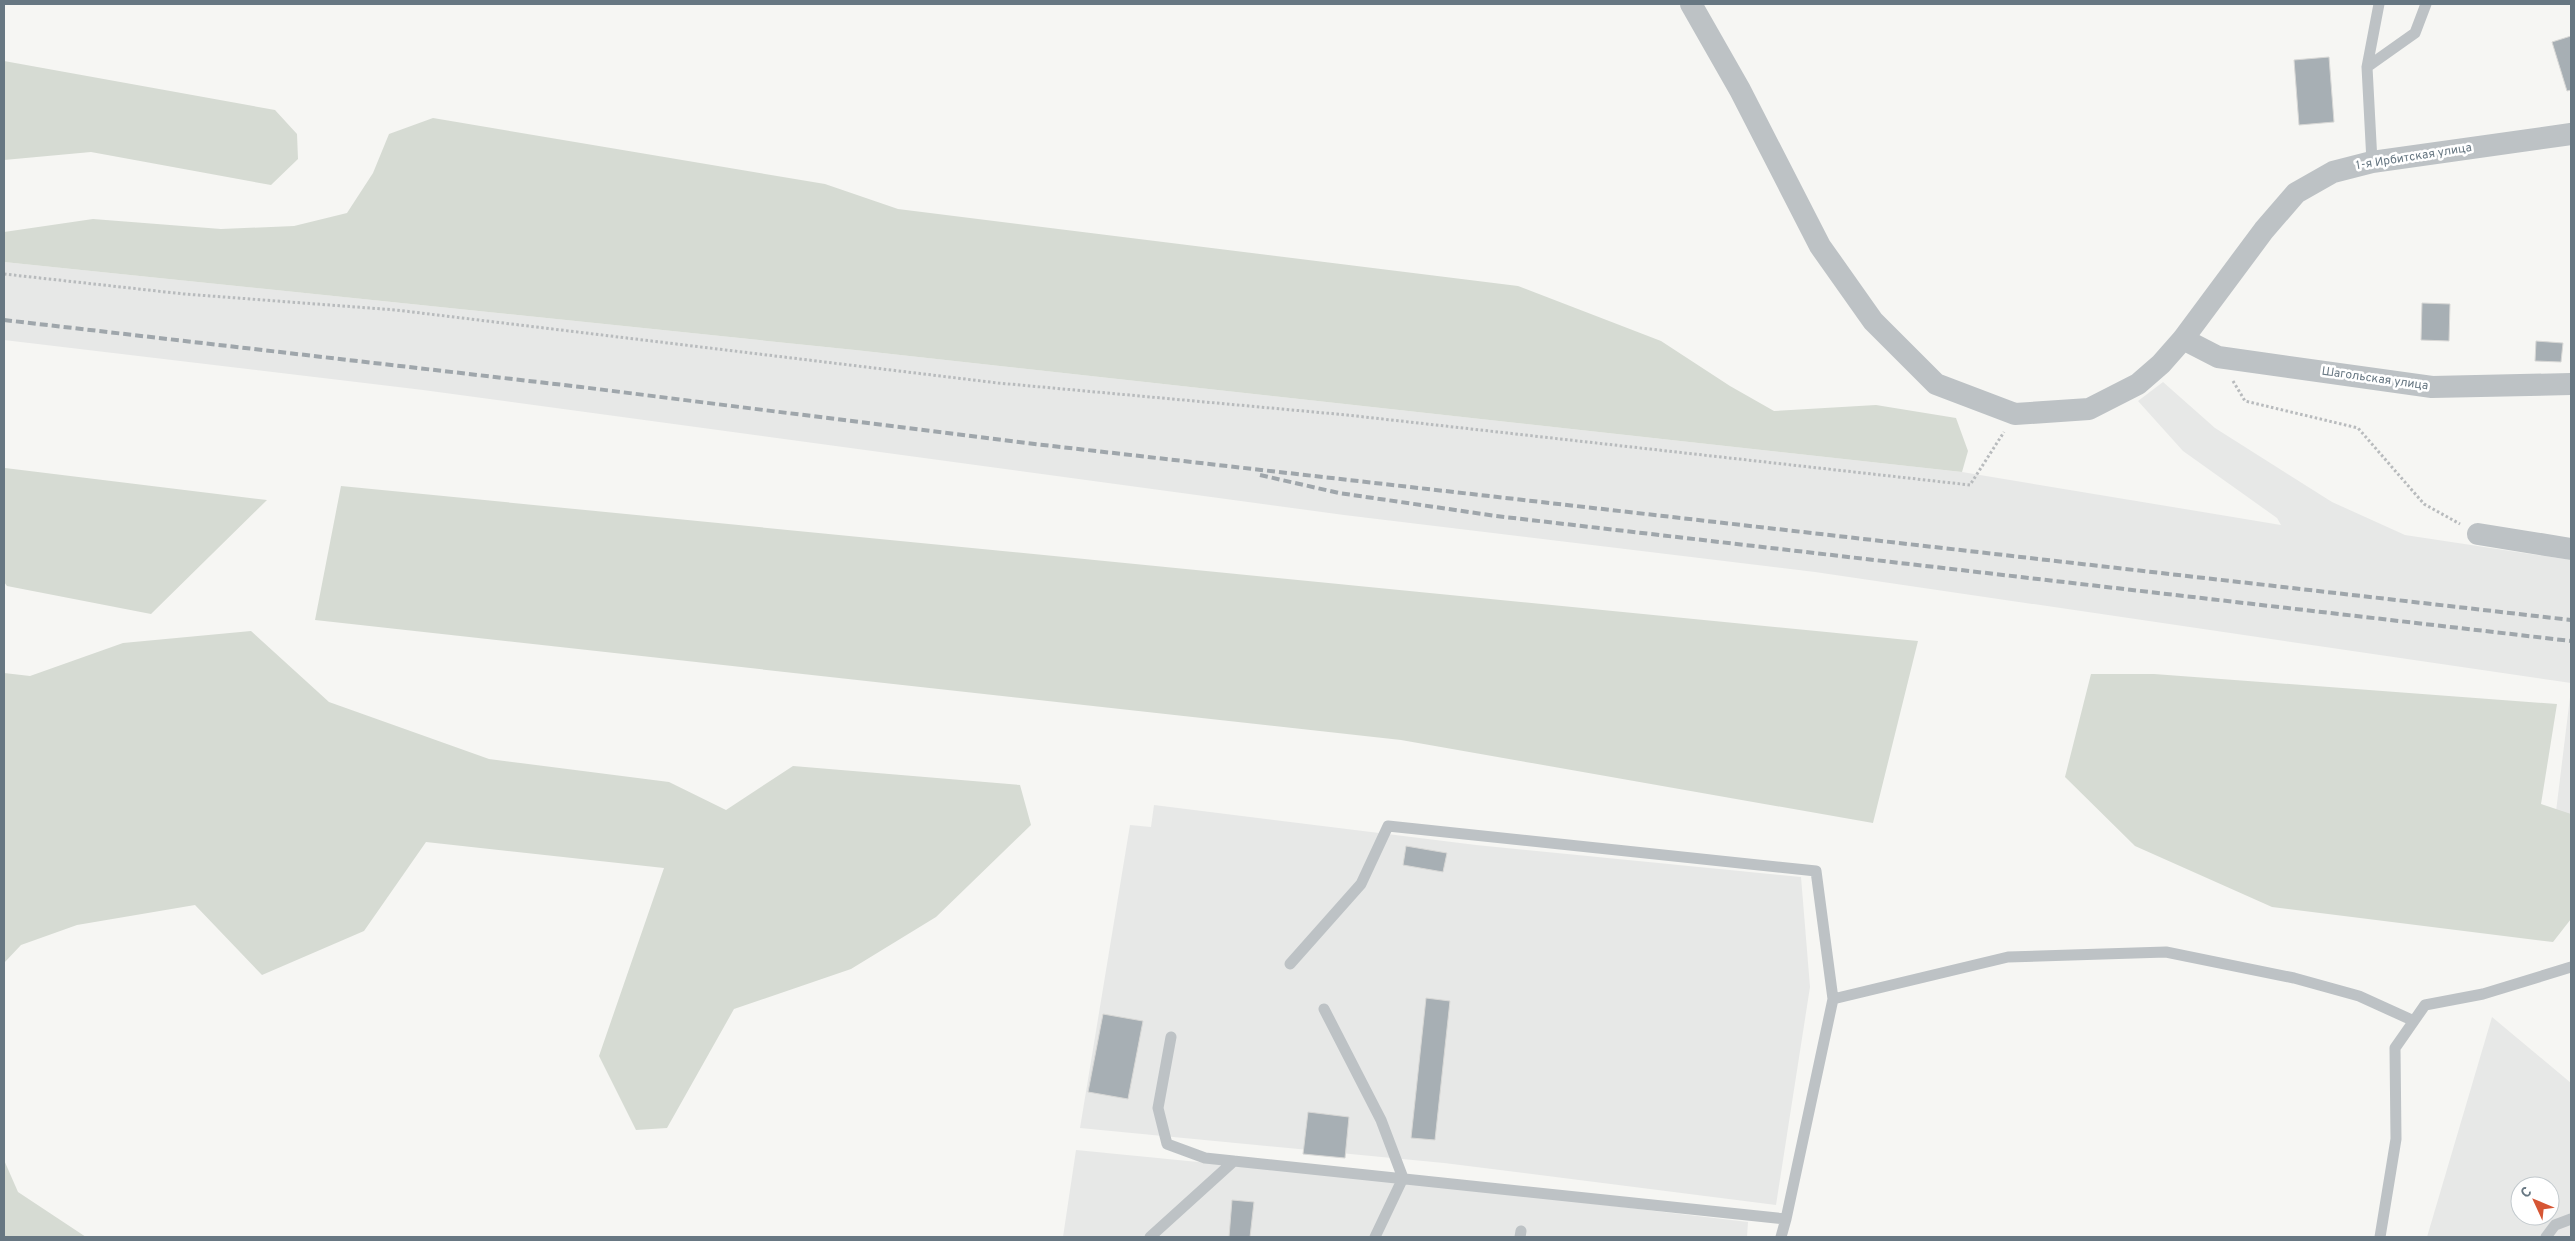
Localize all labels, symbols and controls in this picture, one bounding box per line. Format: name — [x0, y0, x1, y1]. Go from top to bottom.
street label: 1-я Ирбитская улица — [2355, 140, 2473, 174]
street label: Шагольская улица — [2321, 364, 2429, 394]
north arrow — [2510, 1176, 2560, 1226]
text: С — [2518, 1184, 2536, 1202]

